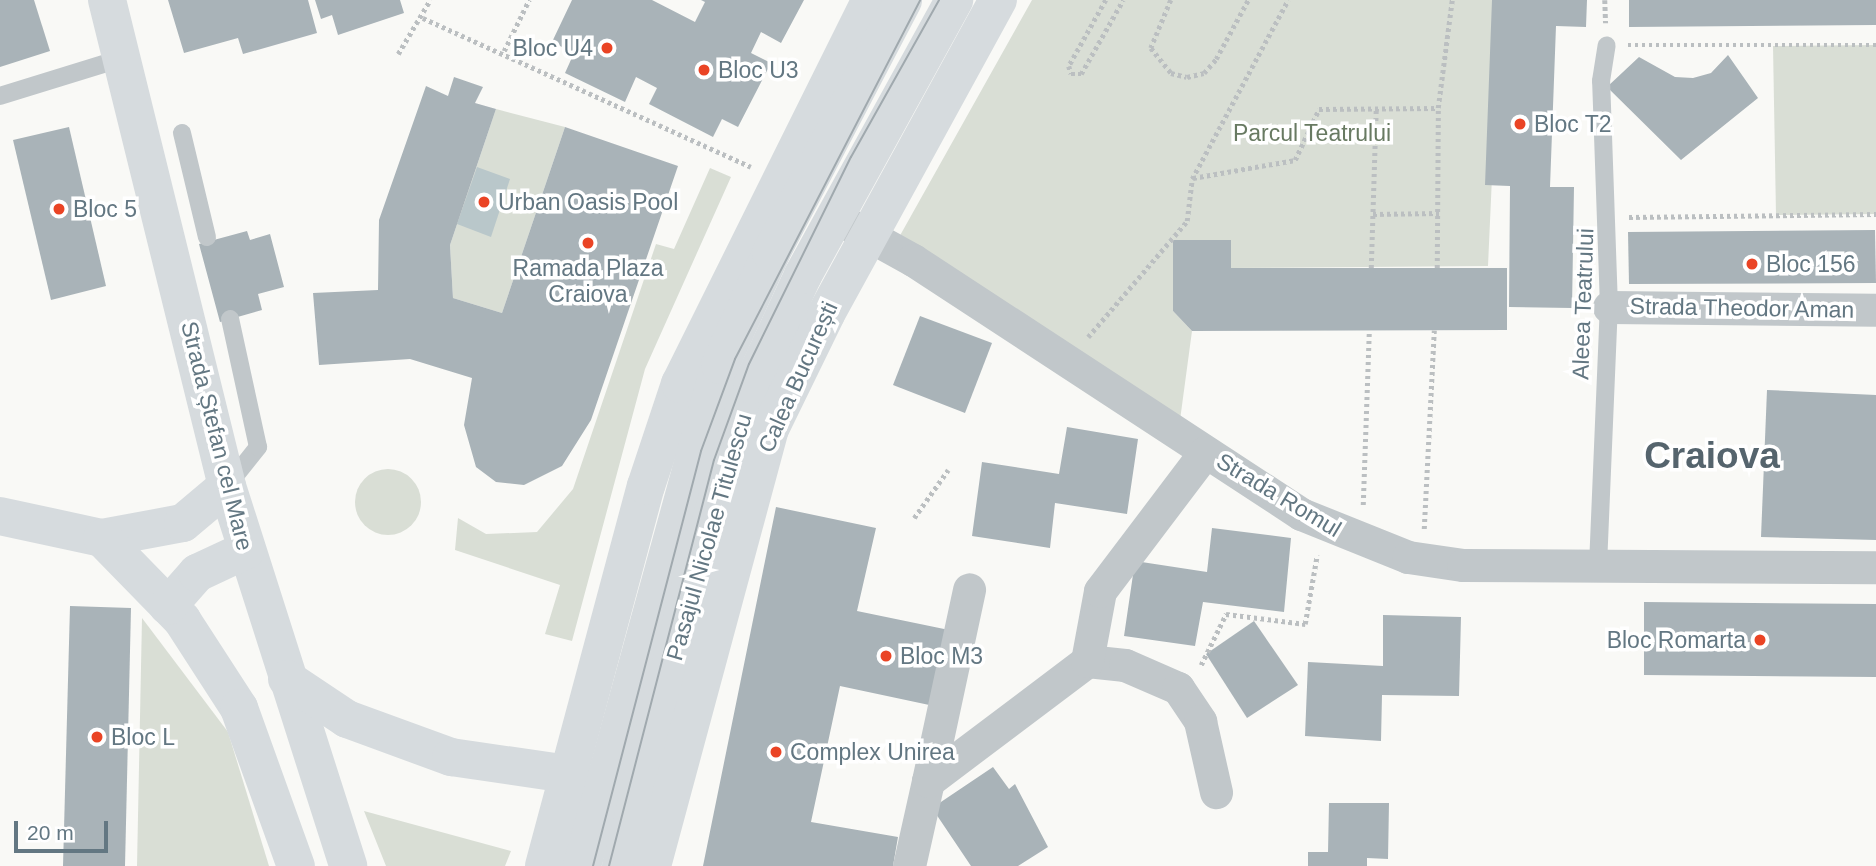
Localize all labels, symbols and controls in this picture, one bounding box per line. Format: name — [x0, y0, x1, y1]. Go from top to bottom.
place label: Bloc U4 — [512, 34, 593, 62]
marker: Bloc U4 — [599, 40, 615, 56]
place label: Bloc U3 — [718, 56, 799, 84]
marker: Bloc U3 — [696, 62, 712, 78]
place label: Bloc T2 — [1534, 110, 1612, 138]
marker: Bloc T2 — [1512, 116, 1528, 132]
park label: Parcul Teatrului — [1233, 119, 1391, 147]
place label: Urban Oasis Pool — [498, 188, 678, 216]
marker: Urban Oasis Pool — [476, 194, 492, 210]
place label: Bloc 5 — [73, 195, 137, 223]
marker: Bloc 5 — [51, 201, 67, 217]
street label: Aleea Teatrului — [1567, 227, 1599, 381]
marker: Ramada Plaza Craiova — [580, 235, 596, 251]
place label: Bloc 156 — [1766, 250, 1856, 278]
place label: Ramada Plaza Craiova — [513, 254, 663, 308]
marker: Bloc 156 — [1744, 256, 1760, 272]
street label: Strada Theodor Aman — [1629, 292, 1855, 324]
street label: Calea București — [752, 297, 844, 457]
street label: Strada Ștefan cel Mare — [175, 319, 259, 553]
street label: Pasajul Nicolae Titulescu — [660, 410, 758, 664]
district label: Craiova — [1644, 434, 1780, 478]
street label: Strada Romul — [1212, 447, 1346, 543]
place label: Bloc Romarta — [1607, 626, 1746, 654]
marker: Bloc Romarta — [1752, 632, 1768, 648]
place label: Bloc M3 — [900, 642, 983, 670]
marker: Bloc M3 — [878, 648, 894, 664]
place label: Bloc L — [111, 723, 175, 751]
marker: Bloc L — [89, 729, 105, 745]
place label: Complex Unirea — [790, 738, 955, 766]
marker: Complex Unirea — [768, 744, 784, 760]
scale bar — [18, 806, 112, 850]
text: 20 m — [27, 821, 74, 844]

